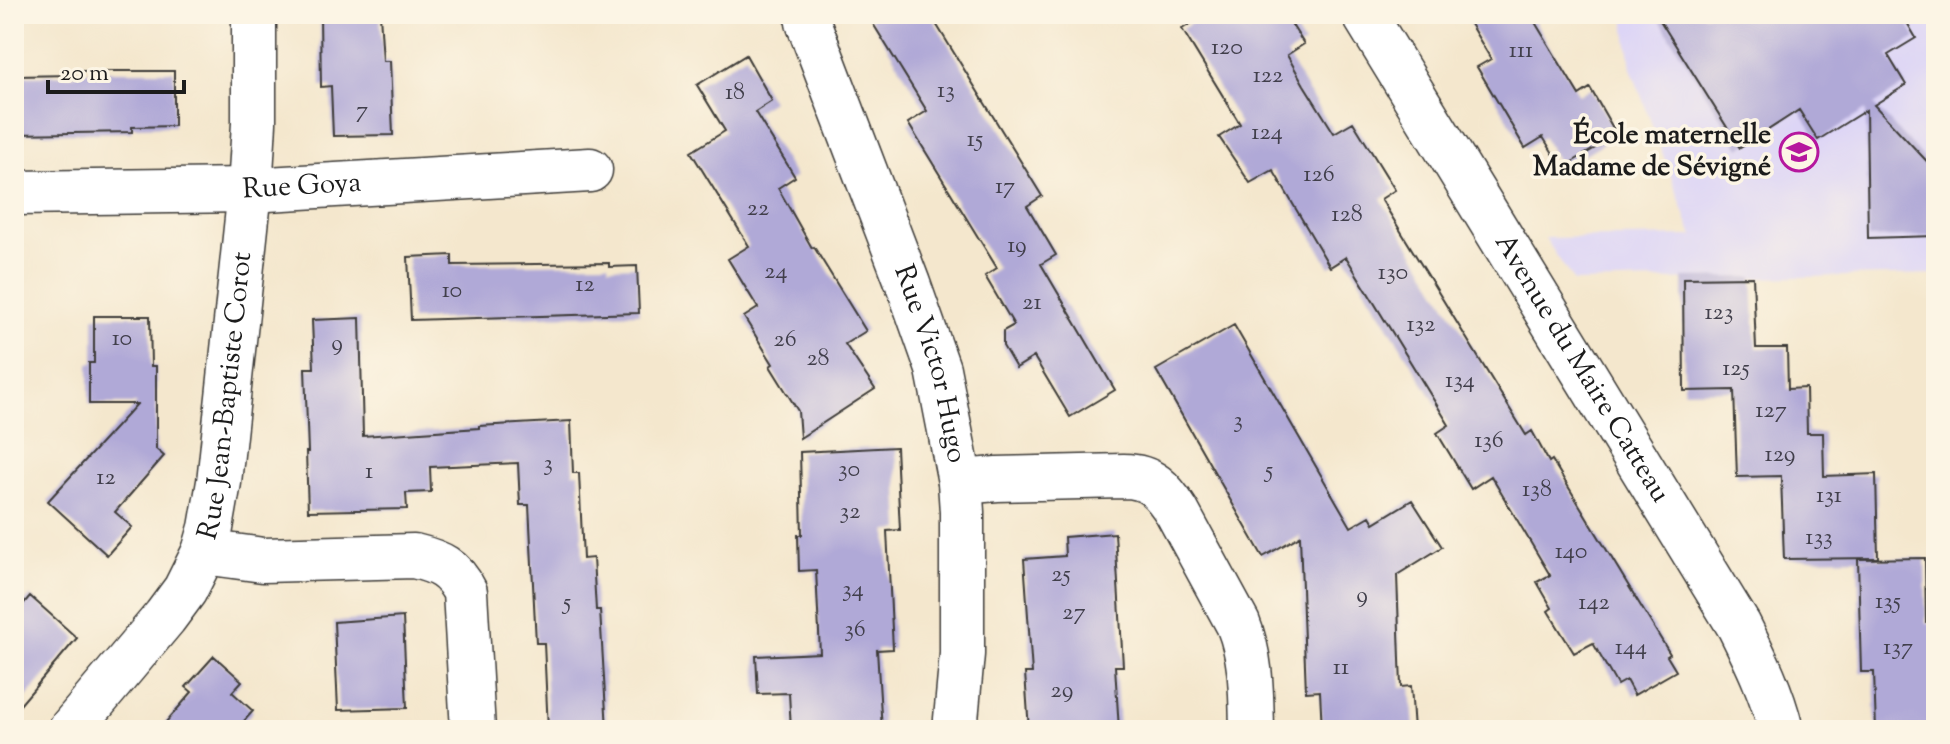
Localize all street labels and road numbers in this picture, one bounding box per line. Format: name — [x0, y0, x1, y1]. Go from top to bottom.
street label: Rue Goya — [241, 163, 362, 210]
street label: Avenue du Maire Catteau — [1484, 227, 1679, 511]
street label: Rue Jean-Baptiste Corot — [189, 249, 263, 545]
street label: Rue Victor Hugo — [883, 259, 976, 467]

